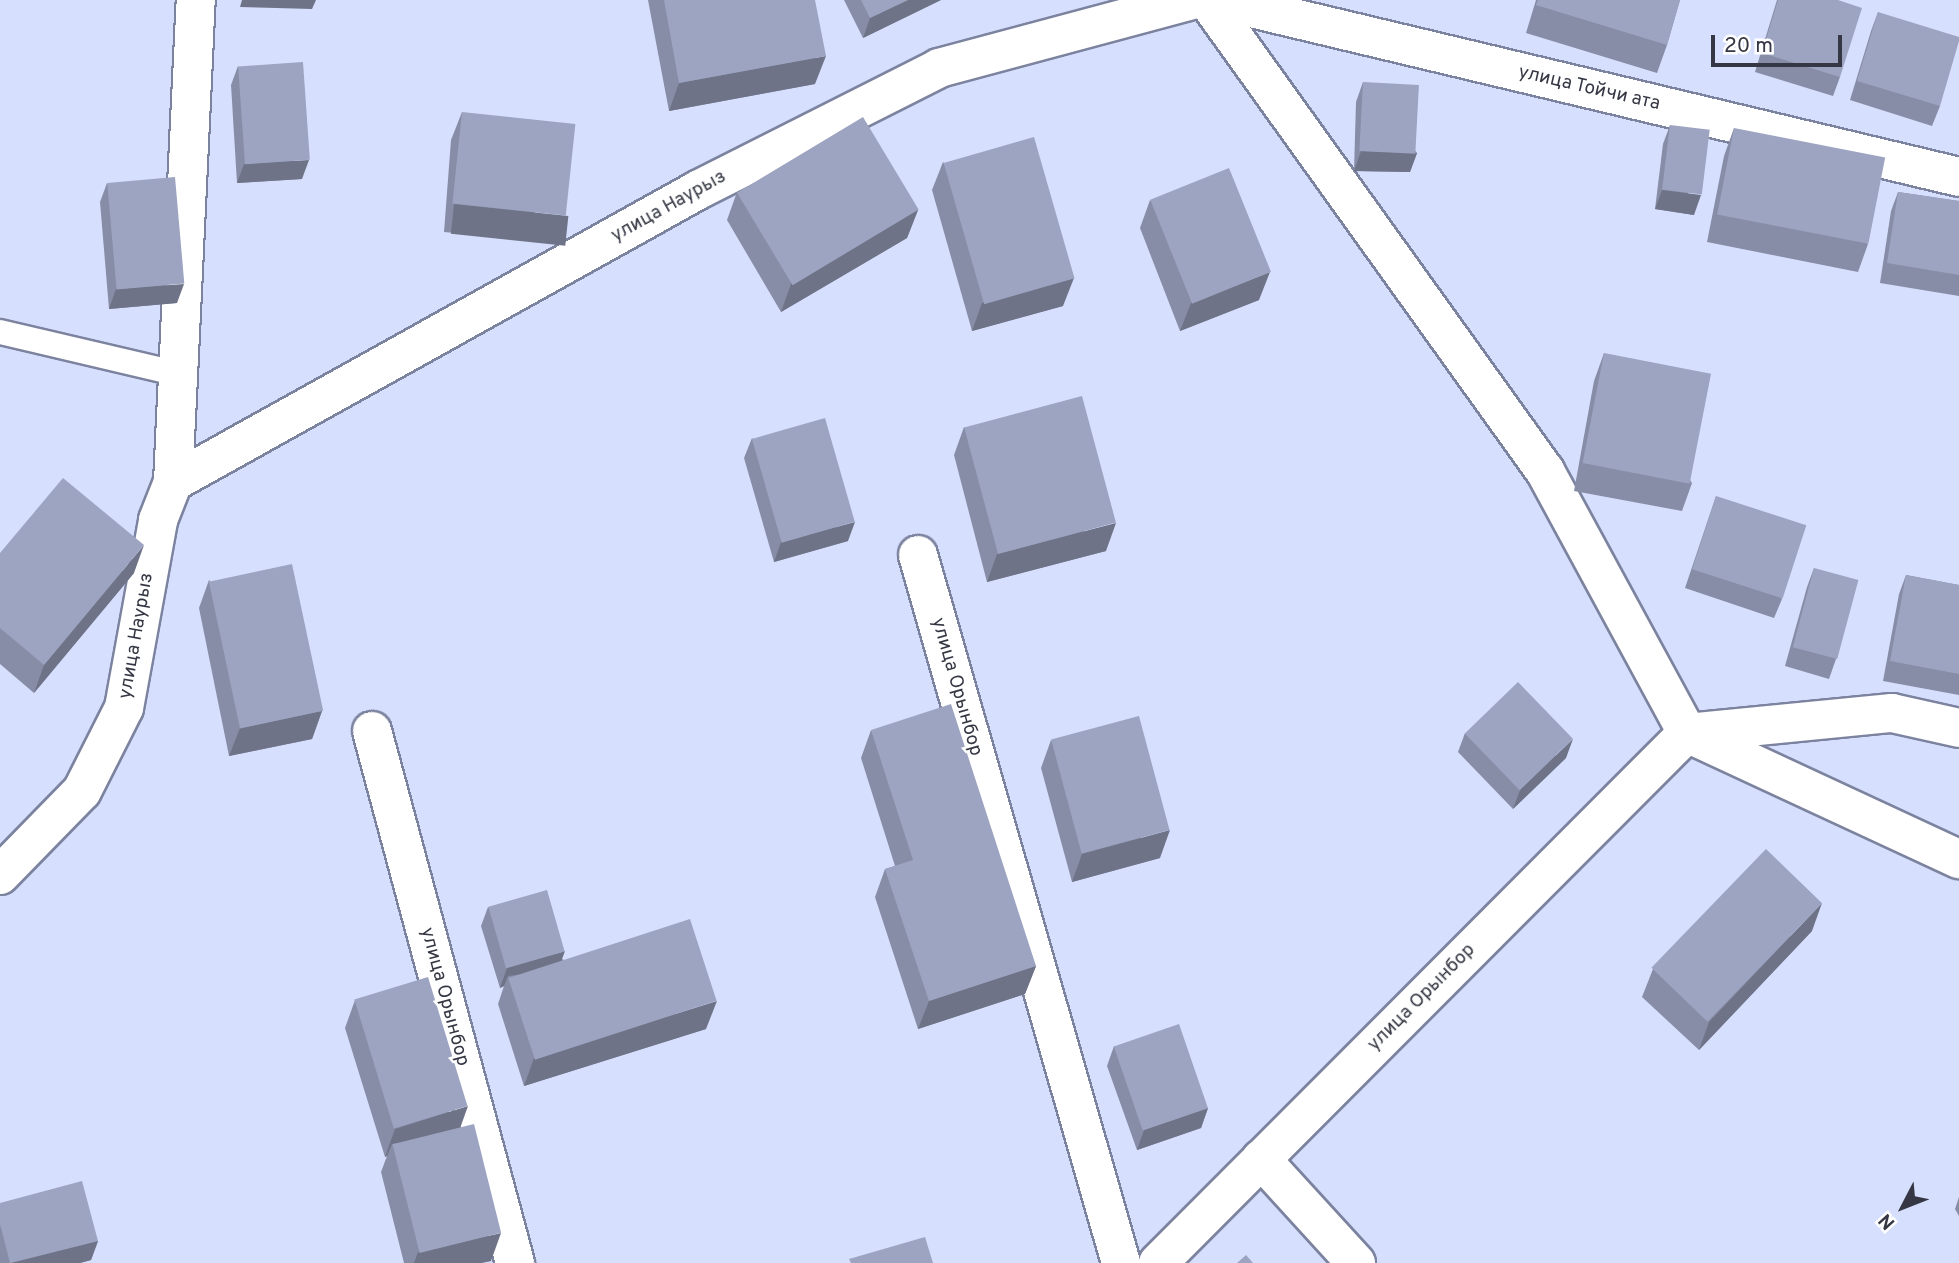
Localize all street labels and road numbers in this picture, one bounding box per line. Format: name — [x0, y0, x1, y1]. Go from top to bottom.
street label: улица Тойчи ата — [1515, 61, 1663, 117]
street label: улица Наурыз — [608, 166, 730, 248]
street label: улица Наурыз — [115, 571, 159, 701]
street label: улица Орынбор — [925, 615, 987, 759]
street label: улица Орынбор — [415, 925, 473, 1069]
street label: улица Орынбор — [1363, 939, 1481, 1057]

